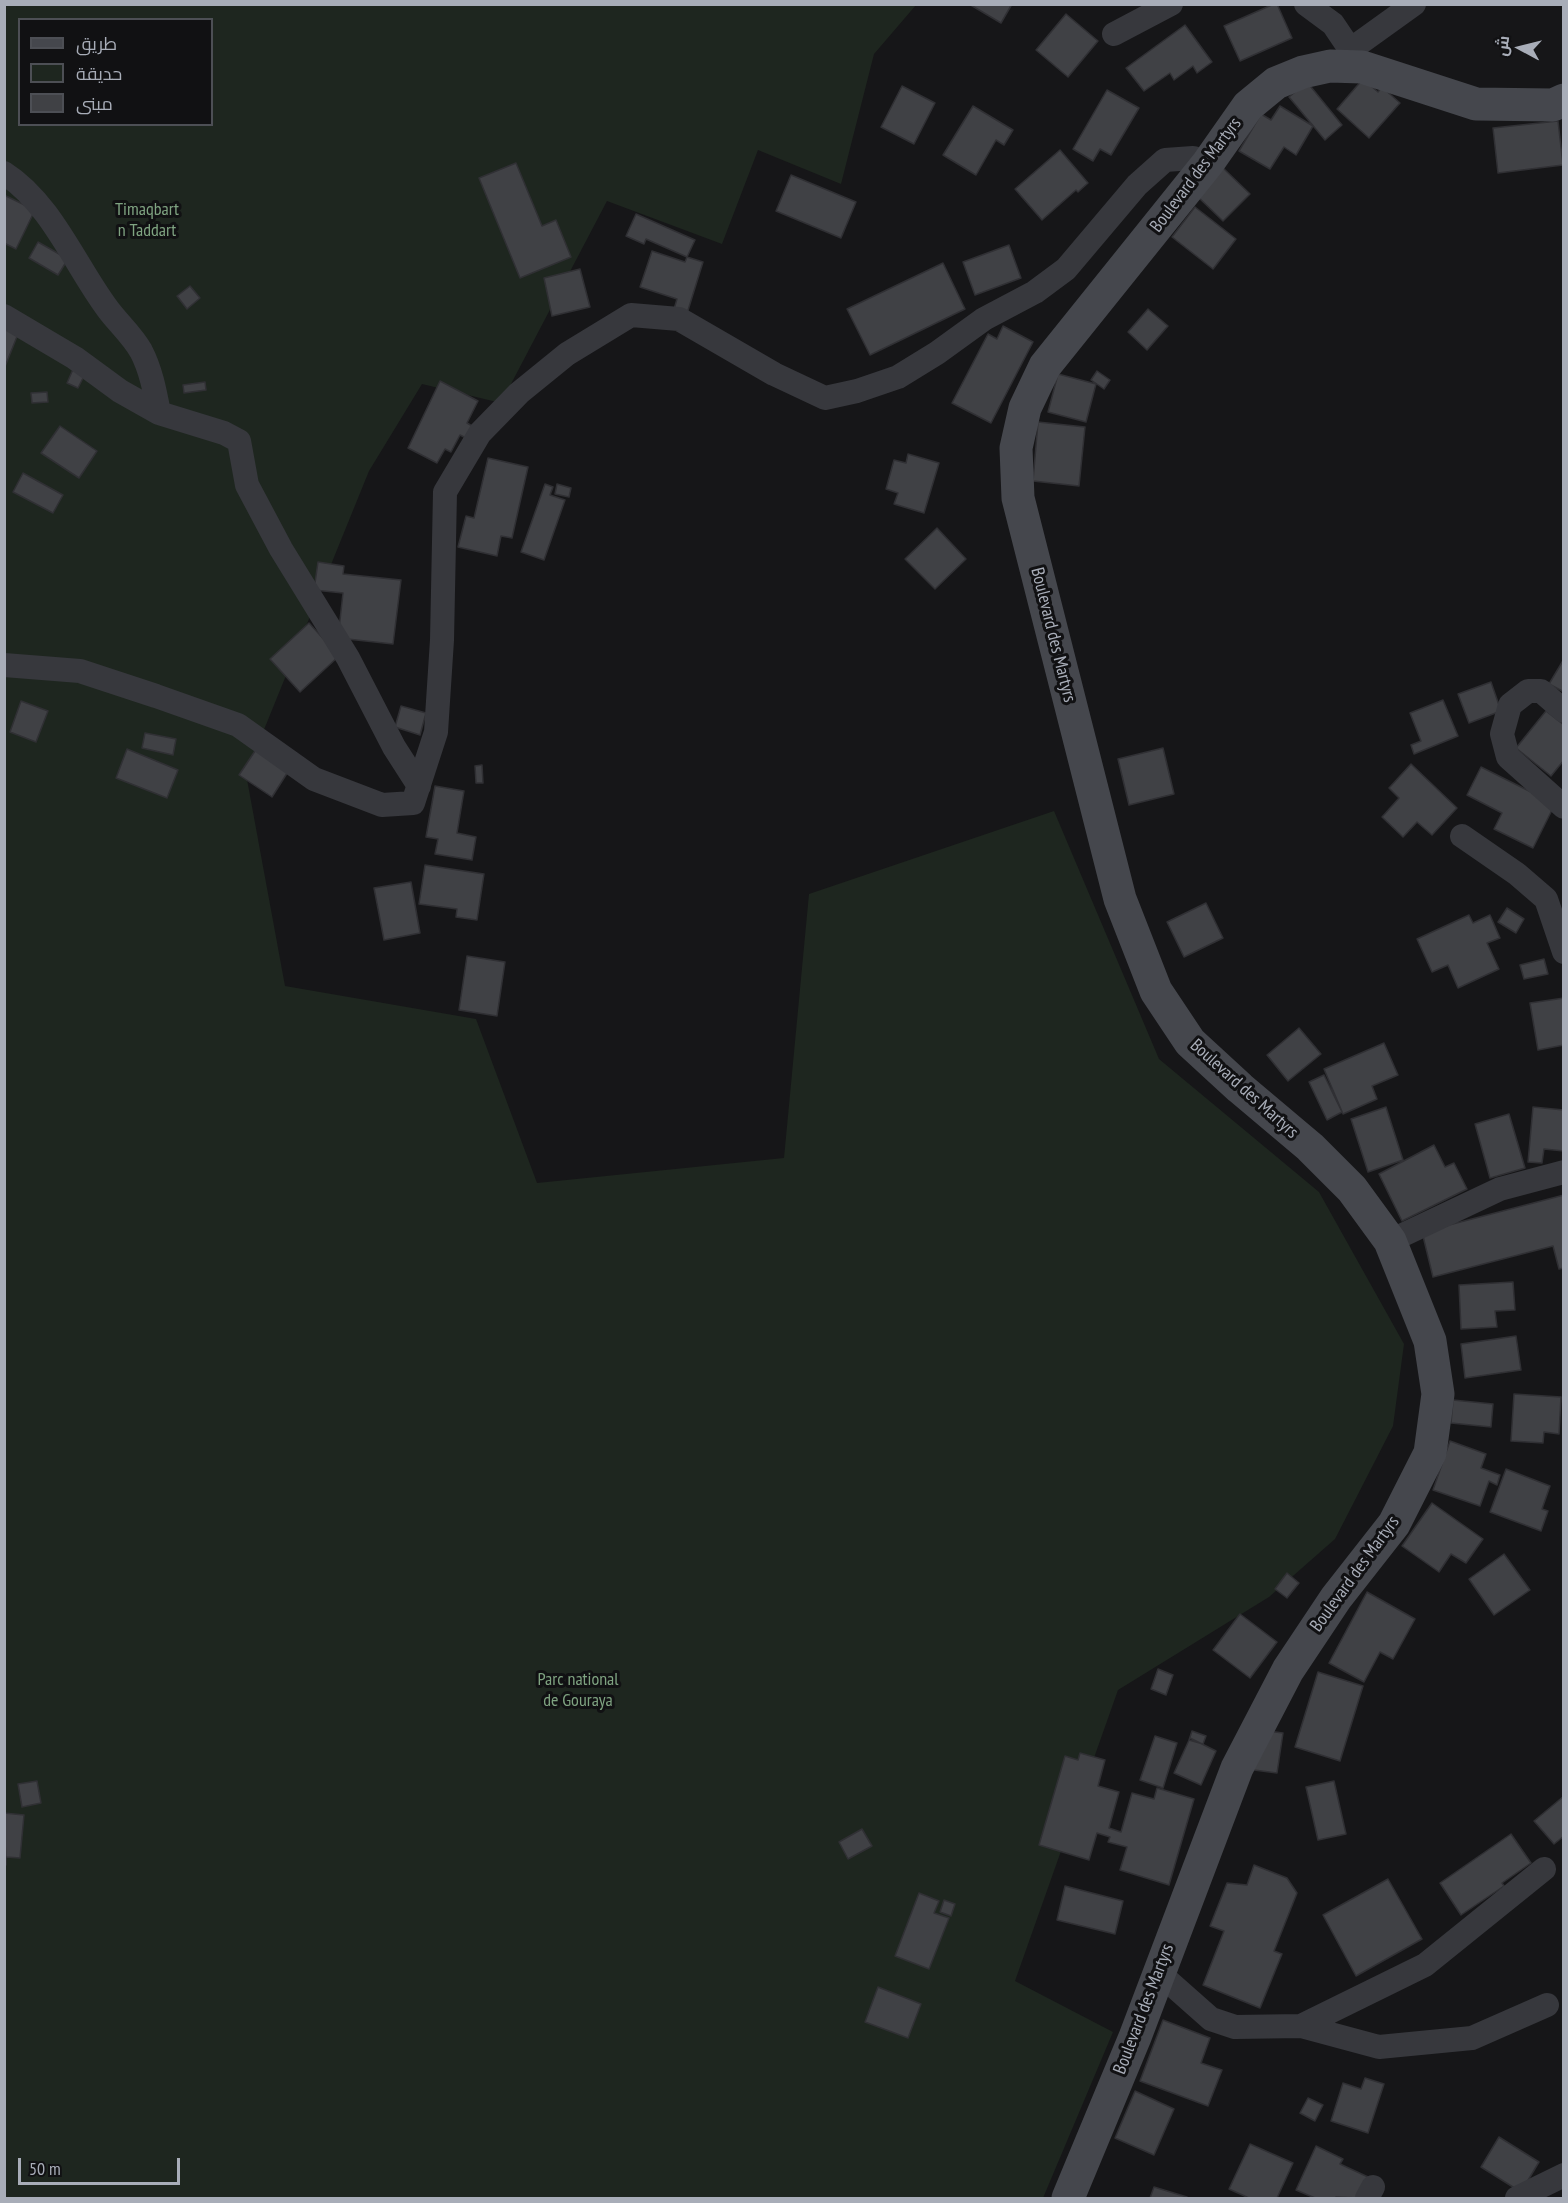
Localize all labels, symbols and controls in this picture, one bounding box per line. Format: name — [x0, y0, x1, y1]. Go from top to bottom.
legend — [18, 18, 213, 126]
north arrow — [1490, 18, 1550, 78]
text: طريق — [76, 32, 117, 55]
text: ش — [1491, 34, 1513, 57]
text: حديقة — [76, 62, 122, 85]
text: مبنى — [76, 92, 113, 115]
street label: Boulevard des Martyrs — [1146, 113, 1246, 237]
park label: Timaqbart n Taddart — [115, 199, 179, 242]
street label: Boulevard des Martyrs — [1026, 565, 1080, 705]
street label: Boulevard des Martyrs — [1186, 1035, 1302, 1143]
street label: Boulevard des Martyrs — [1306, 1512, 1404, 1636]
park label: Parc national de Gouraya — [537, 1669, 619, 1712]
street label: Boulevard des Martyrs — [1109, 1941, 1179, 2077]
scale bar — [21, 2146, 183, 2184]
text: 50 m — [29, 2157, 61, 2180]

